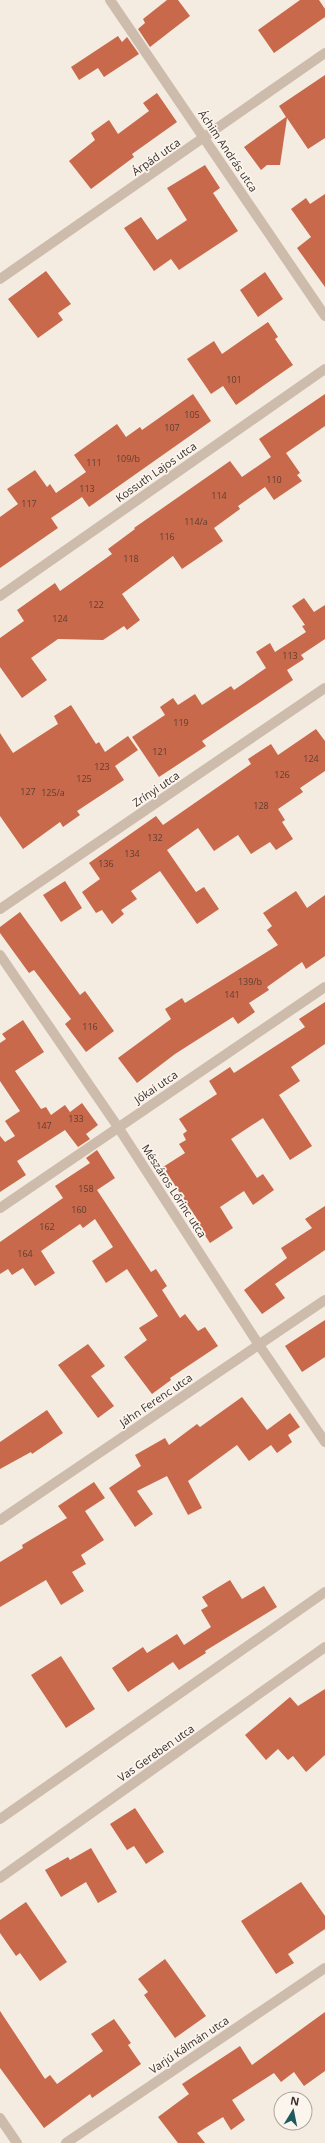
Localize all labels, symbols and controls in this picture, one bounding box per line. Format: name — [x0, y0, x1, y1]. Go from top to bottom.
street label: Áchim András utca — [195, 107, 261, 195]
street label: Árpád utca — [129, 134, 183, 179]
house number: 101 — [226, 373, 242, 386]
house number: 105 — [184, 408, 200, 421]
house number: 107 — [164, 421, 180, 434]
street label: Kossuth Lajos utca — [112, 438, 199, 505]
house number: 109/b — [116, 452, 140, 465]
house number: 111 — [86, 456, 102, 469]
house number: 110 — [266, 473, 282, 486]
house number: 113 — [79, 482, 95, 495]
house number: 114 — [211, 489, 227, 502]
house number: 117 — [21, 497, 37, 510]
house number: 114/a — [184, 515, 208, 528]
house number: 116 — [159, 530, 175, 543]
house number: 118 — [123, 552, 139, 565]
house number: 122 — [88, 598, 104, 611]
house number: 124 — [52, 612, 68, 625]
house number: 113 — [282, 649, 298, 662]
house number: 119 — [173, 716, 189, 729]
house number: 121 — [152, 745, 168, 758]
house number: 124 — [303, 752, 319, 765]
house number: 123 — [94, 760, 110, 773]
street label: Zrínyi utca — [129, 767, 182, 810]
house number: 126 — [274, 768, 290, 781]
house number: 125 — [76, 772, 92, 785]
house number: 127 — [20, 785, 36, 798]
house number: 125/a — [41, 786, 65, 799]
house number: 128 — [253, 799, 269, 812]
house number: 132 — [147, 831, 163, 844]
house number: 134 — [124, 847, 140, 860]
house number: 136 — [98, 857, 114, 870]
house number: 139/b — [238, 975, 262, 988]
house number: 141 — [224, 988, 240, 1001]
house number: 116 — [82, 1020, 98, 1033]
street label: Jókai utca — [130, 1067, 180, 1107]
house number: 133 — [68, 1112, 84, 1125]
house number: 147 — [36, 1119, 52, 1132]
street label: Mészáros Lőrinc utca — [139, 1141, 210, 1240]
house number: 158 — [78, 1182, 94, 1195]
house number: 160 — [71, 1203, 87, 1216]
house number: 162 — [39, 1220, 55, 1233]
house number: 164 — [17, 1247, 33, 1260]
street label: Jáhn Ferenc utca — [116, 1370, 195, 1430]
street label: Vas Gereben utca — [114, 1721, 197, 1785]
street label: Varjú Kálmán utca — [146, 2012, 232, 2077]
north arrow — [273, 2091, 313, 2131]
text: N — [289, 2092, 301, 2109]

